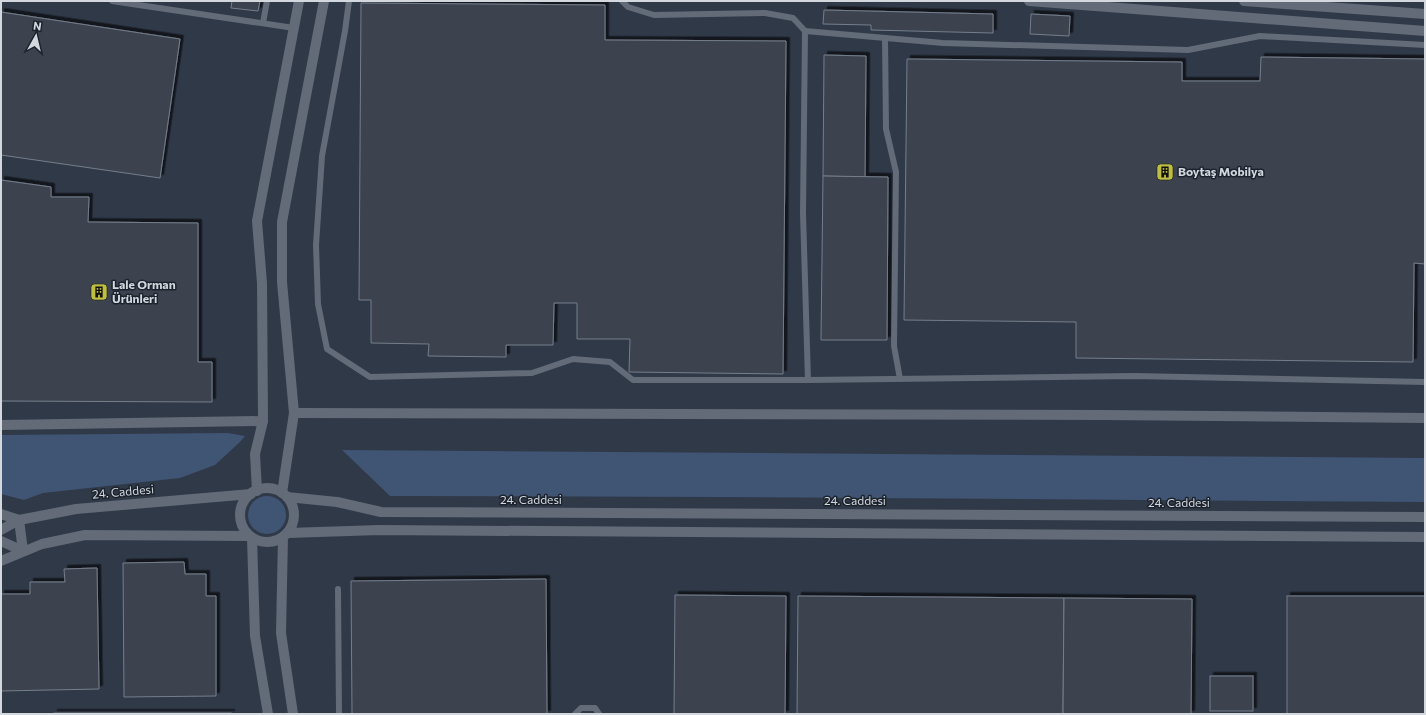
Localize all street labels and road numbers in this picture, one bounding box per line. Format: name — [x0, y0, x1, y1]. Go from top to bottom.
street label: 24. Caddesi — [91, 481, 154, 501]
street label: 24. Caddesi — [500, 492, 562, 506]
street label: 24. Caddesi — [824, 493, 886, 507]
street label: 24. Caddesi — [1148, 495, 1210, 509]

